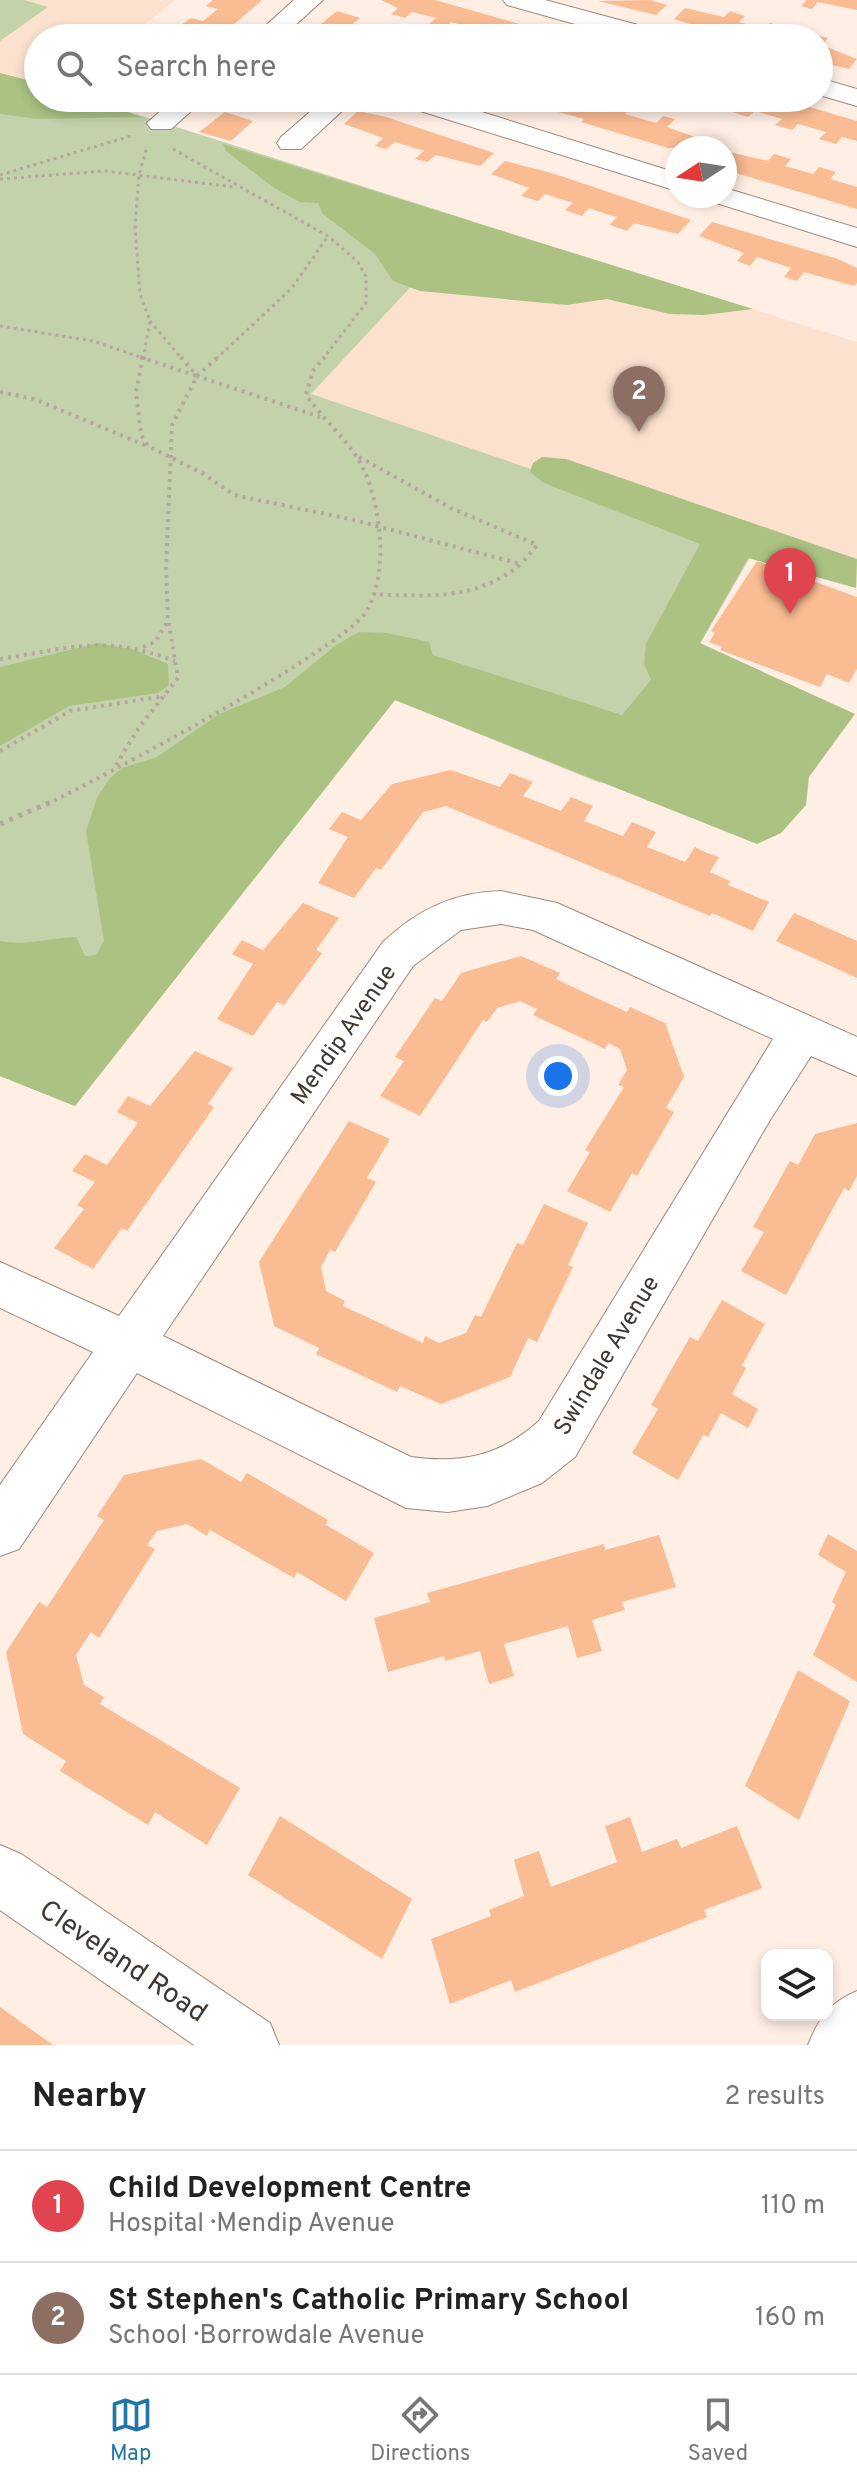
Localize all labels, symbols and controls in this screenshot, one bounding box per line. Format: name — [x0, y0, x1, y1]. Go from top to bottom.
search box — [24, 24, 833, 112]
icon: search — [52, 46, 96, 90]
text: Search here — [116, 50, 276, 87]
north arrow — [665, 136, 737, 208]
pin: 2 — [613, 366, 665, 432]
pin: 1 — [764, 548, 816, 614]
street label: Mendip Avenue — [285, 959, 404, 1111]
your location — [538, 1056, 578, 1096]
street label: Swindale Avenue — [548, 1271, 667, 1441]
street label: Cleveland Road — [31, 1893, 213, 2032]
map controls — [761, 1949, 833, 2021]
button: layers — [761, 1949, 833, 2021]
text: Nearby — [32, 2076, 147, 2119]
text: 2 results — [725, 2081, 825, 2114]
text: Child Development Centre — [108, 2171, 472, 2208]
text: 1 — [53, 2190, 63, 2223]
text: 110 m — [761, 2190, 825, 2223]
text: Hospital · Mendip Avenue — [108, 2208, 394, 2241]
text: St Stephen's Catholic Primary School — [108, 2283, 629, 2320]
text: 2 — [50, 2302, 66, 2335]
text: 160 m — [755, 2302, 825, 2335]
text: School · Borrowdale Avenue — [108, 2320, 424, 2353]
tab: Map — [109, 2393, 153, 2468]
tab: Directions — [370, 2393, 470, 2468]
tab: Saved — [688, 2393, 748, 2468]

